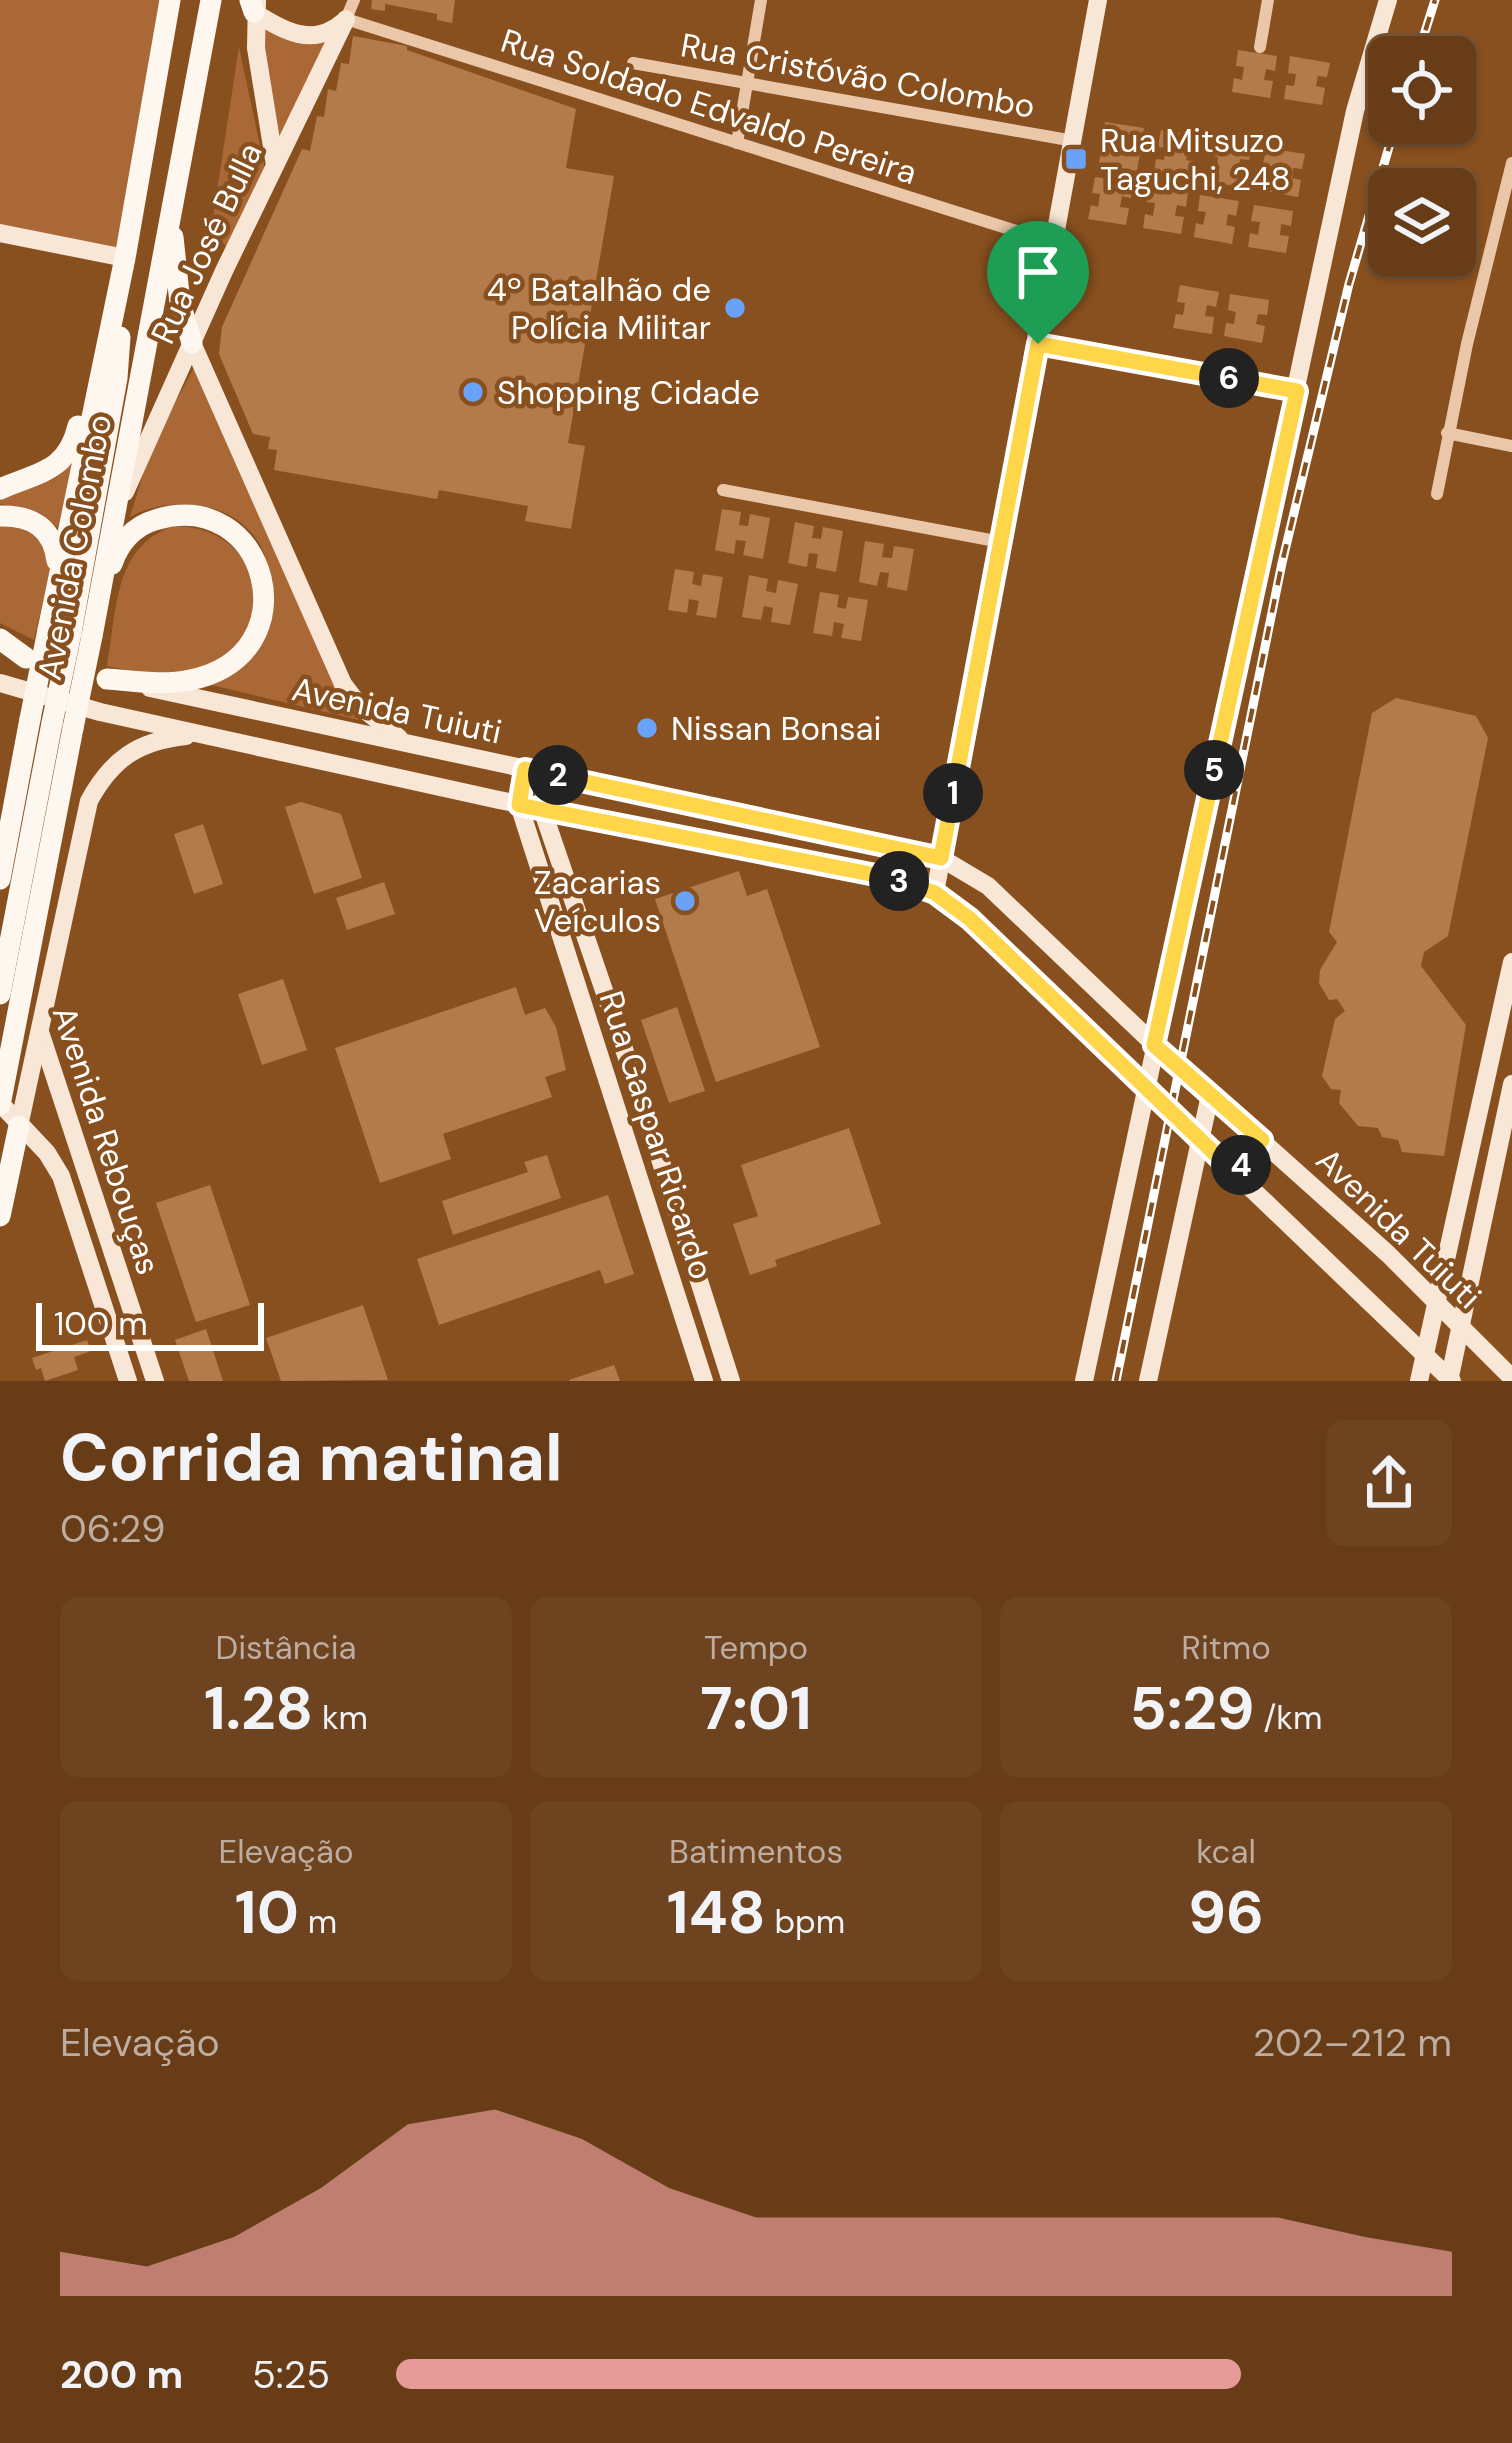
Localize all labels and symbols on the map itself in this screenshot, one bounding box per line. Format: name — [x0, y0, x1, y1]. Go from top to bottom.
street label: Rua Soldado Edvaldo Pereira — [496, 19, 922, 194]
street label: Rua Cristóvão Colombo — [678, 23, 1038, 128]
place label: Rua Mitsuzo Taguchi, 248 — [1100, 119, 1290, 200]
street label: Rua José Bulla — [141, 136, 272, 351]
marker: Rua Mitsuzo Taguchi, 248 — [1063, 146, 1089, 172]
pin — [987, 221, 1089, 344]
place label: 4º Batalhão de Polícia Militar — [487, 268, 711, 349]
marker: 4º Batalhão de Polícia Militar — [722, 295, 748, 321]
pin: 6 — [1199, 348, 1259, 408]
place label: Shopping Cidade — [497, 371, 760, 414]
marker: Shopping Cidade — [460, 379, 486, 405]
street label: Avenida Colombo — [28, 411, 121, 684]
street label: Avenida Tuiuti — [288, 667, 506, 754]
place label: Nissan Bonsai — [671, 707, 881, 750]
marker: Nissan Bonsai — [634, 715, 660, 741]
pin: 5 — [1184, 740, 1244, 800]
pin: 2 — [528, 745, 588, 805]
pin: 1 — [923, 763, 983, 823]
pin: 3 — [869, 851, 929, 911]
place label: Zacarias Veículos — [534, 861, 661, 942]
marker: Zacarias Veículos — [672, 888, 698, 914]
street label: Rua Gaspar Ricardo — [590, 986, 723, 1285]
street label: Avenida Rebouças — [43, 1000, 170, 1280]
pin: 4 — [1211, 1135, 1271, 1195]
street label: Avenida Tuiuti — [1307, 1139, 1490, 1318]
scale bar — [36, 1297, 264, 1350]

